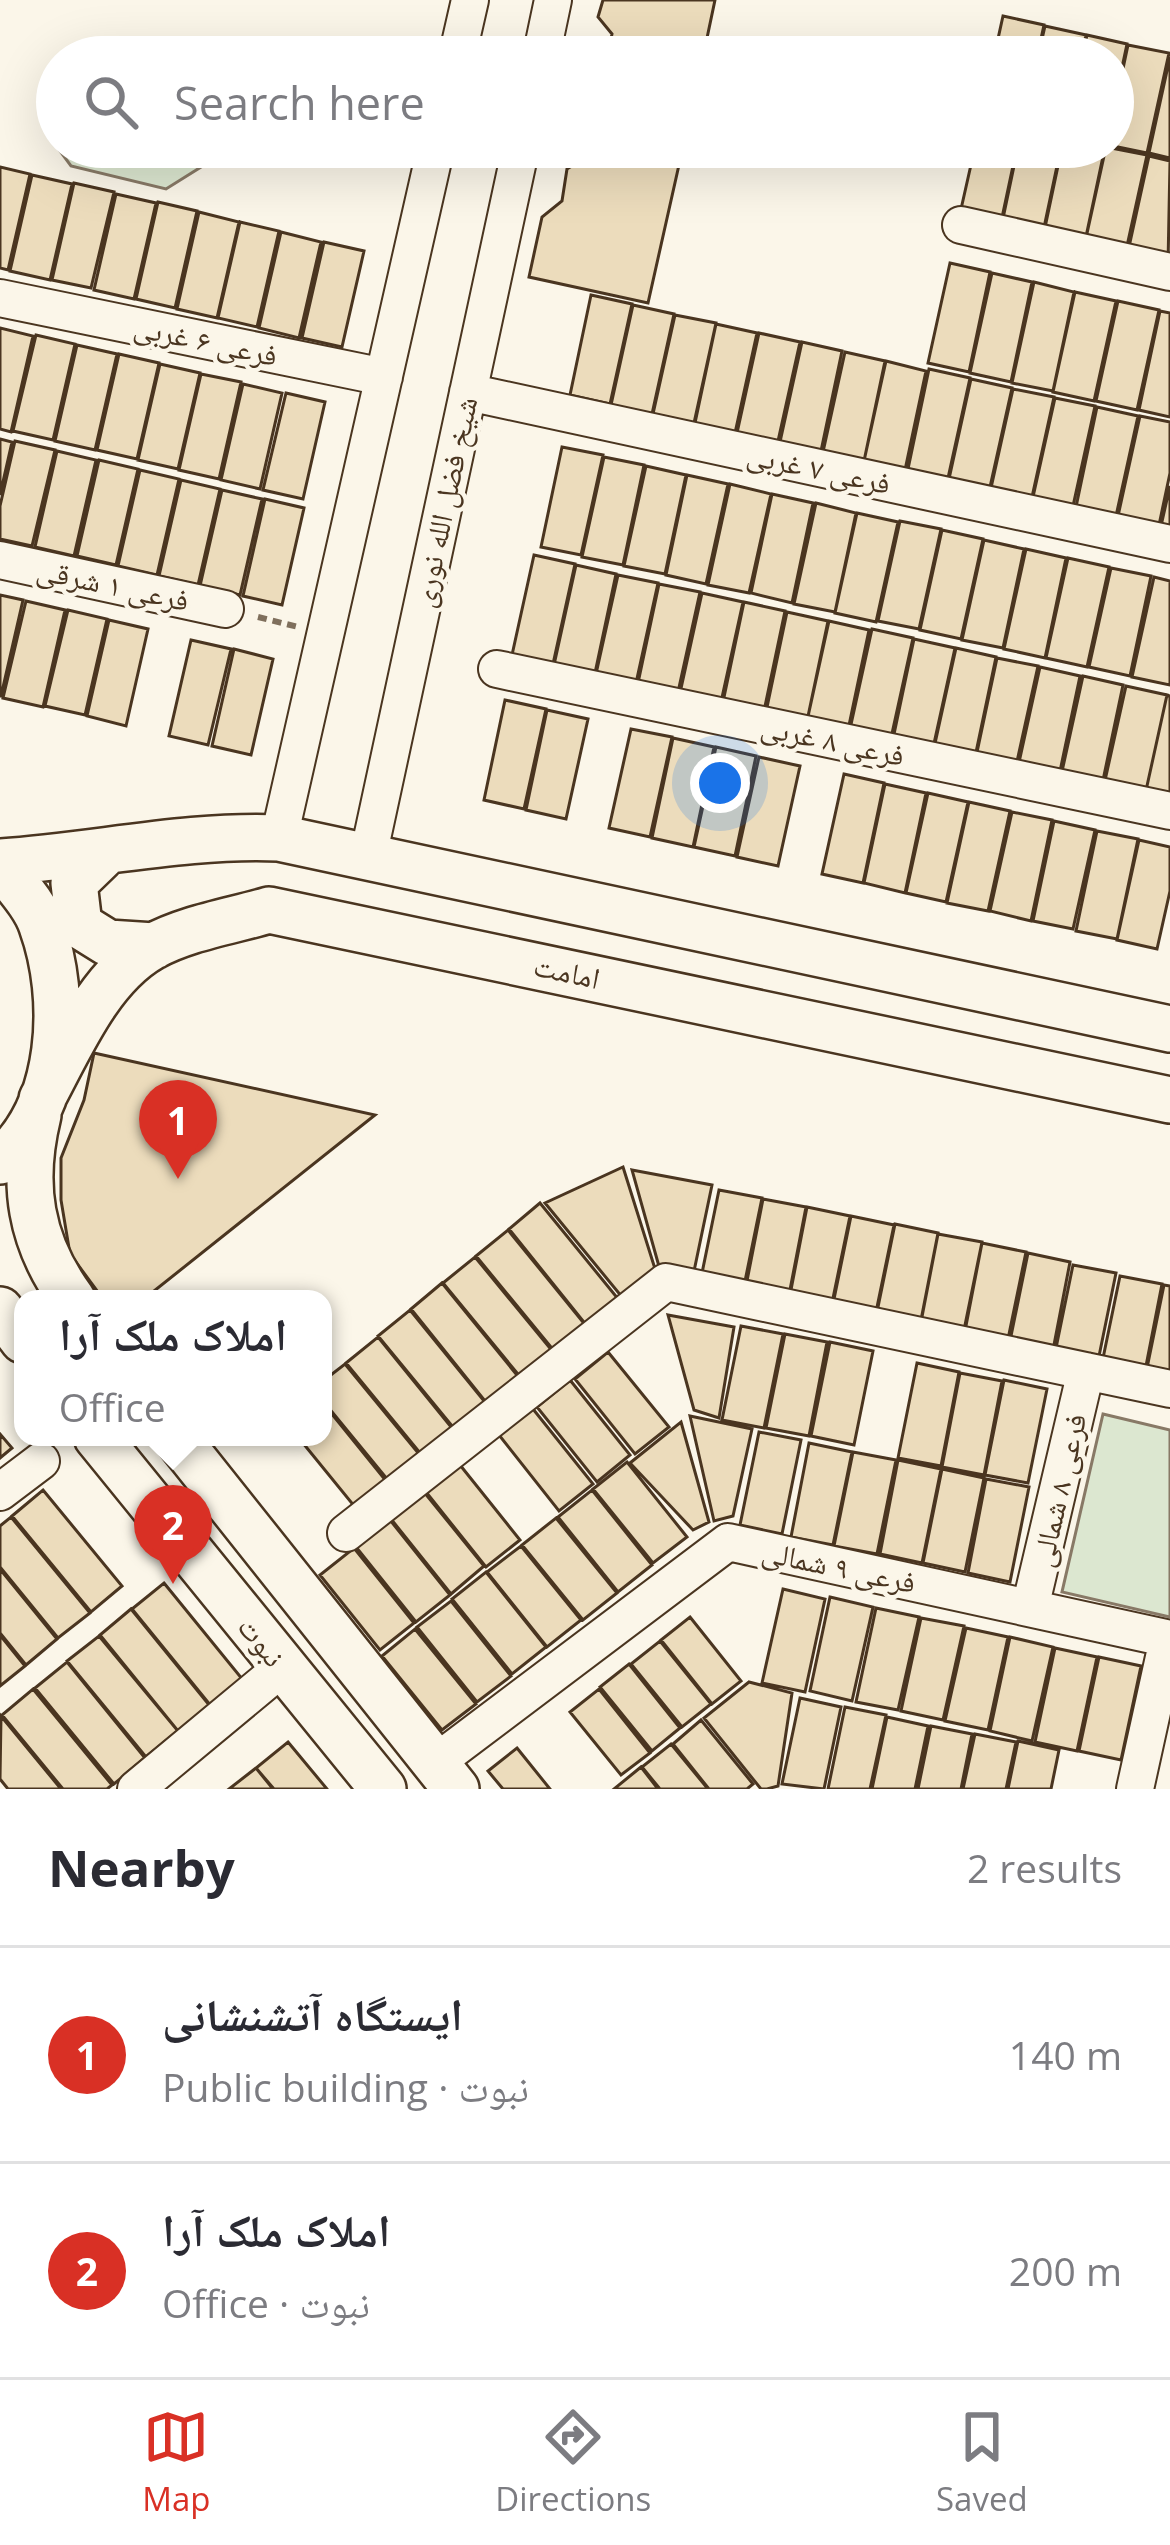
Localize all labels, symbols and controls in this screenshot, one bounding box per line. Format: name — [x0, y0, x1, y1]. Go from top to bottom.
search box — [36, 36, 1134, 168]
icon: search — [78, 69, 144, 135]
text: Search here — [174, 72, 425, 133]
street label: فرعی ۶ غربی — [130, 305, 282, 375]
street label: شیخ فضل الله نوری — [402, 393, 486, 611]
street label: فرعی ۷ غربی — [743, 433, 895, 503]
street label: فرعی ۱ شرقی — [33, 548, 193, 620]
street label: فرعی ۸ غربی — [757, 705, 909, 775]
your location — [690, 753, 750, 813]
street label: امامت — [530, 944, 604, 998]
pin: 1 — [139, 1080, 217, 1179]
popup — [14, 1290, 332, 1446]
text: املاک ملک آرا — [59, 1303, 287, 1364]
text: Office — [59, 1380, 166, 1433]
street label: فرعی ۸ شمالی — [1020, 1409, 1096, 1571]
pin: 2 — [134, 1485, 212, 1584]
street label: فرعی ۹ شمالی — [758, 1530, 920, 1602]
street label: نبوت — [229, 1607, 295, 1675]
text: Nearby — [48, 1832, 235, 1902]
text: 2 results — [967, 1841, 1122, 1894]
text: ایستگاه آتشنشانی — [162, 1983, 463, 2044]
text: 1 — [76, 2028, 98, 2081]
text: 140 m — [1009, 2028, 1122, 2081]
text: Public building · نبوت — [162, 2060, 529, 2113]
text: املاک ملک آرا — [162, 2199, 391, 2260]
text: 2 — [76, 2244, 98, 2297]
text: 200 m — [1009, 2244, 1122, 2297]
text: Office · نبوت — [162, 2276, 370, 2329]
tab: Map — [142, 2404, 211, 2521]
tab: Directions — [495, 2404, 651, 2521]
tab: Saved — [936, 2404, 1028, 2521]

